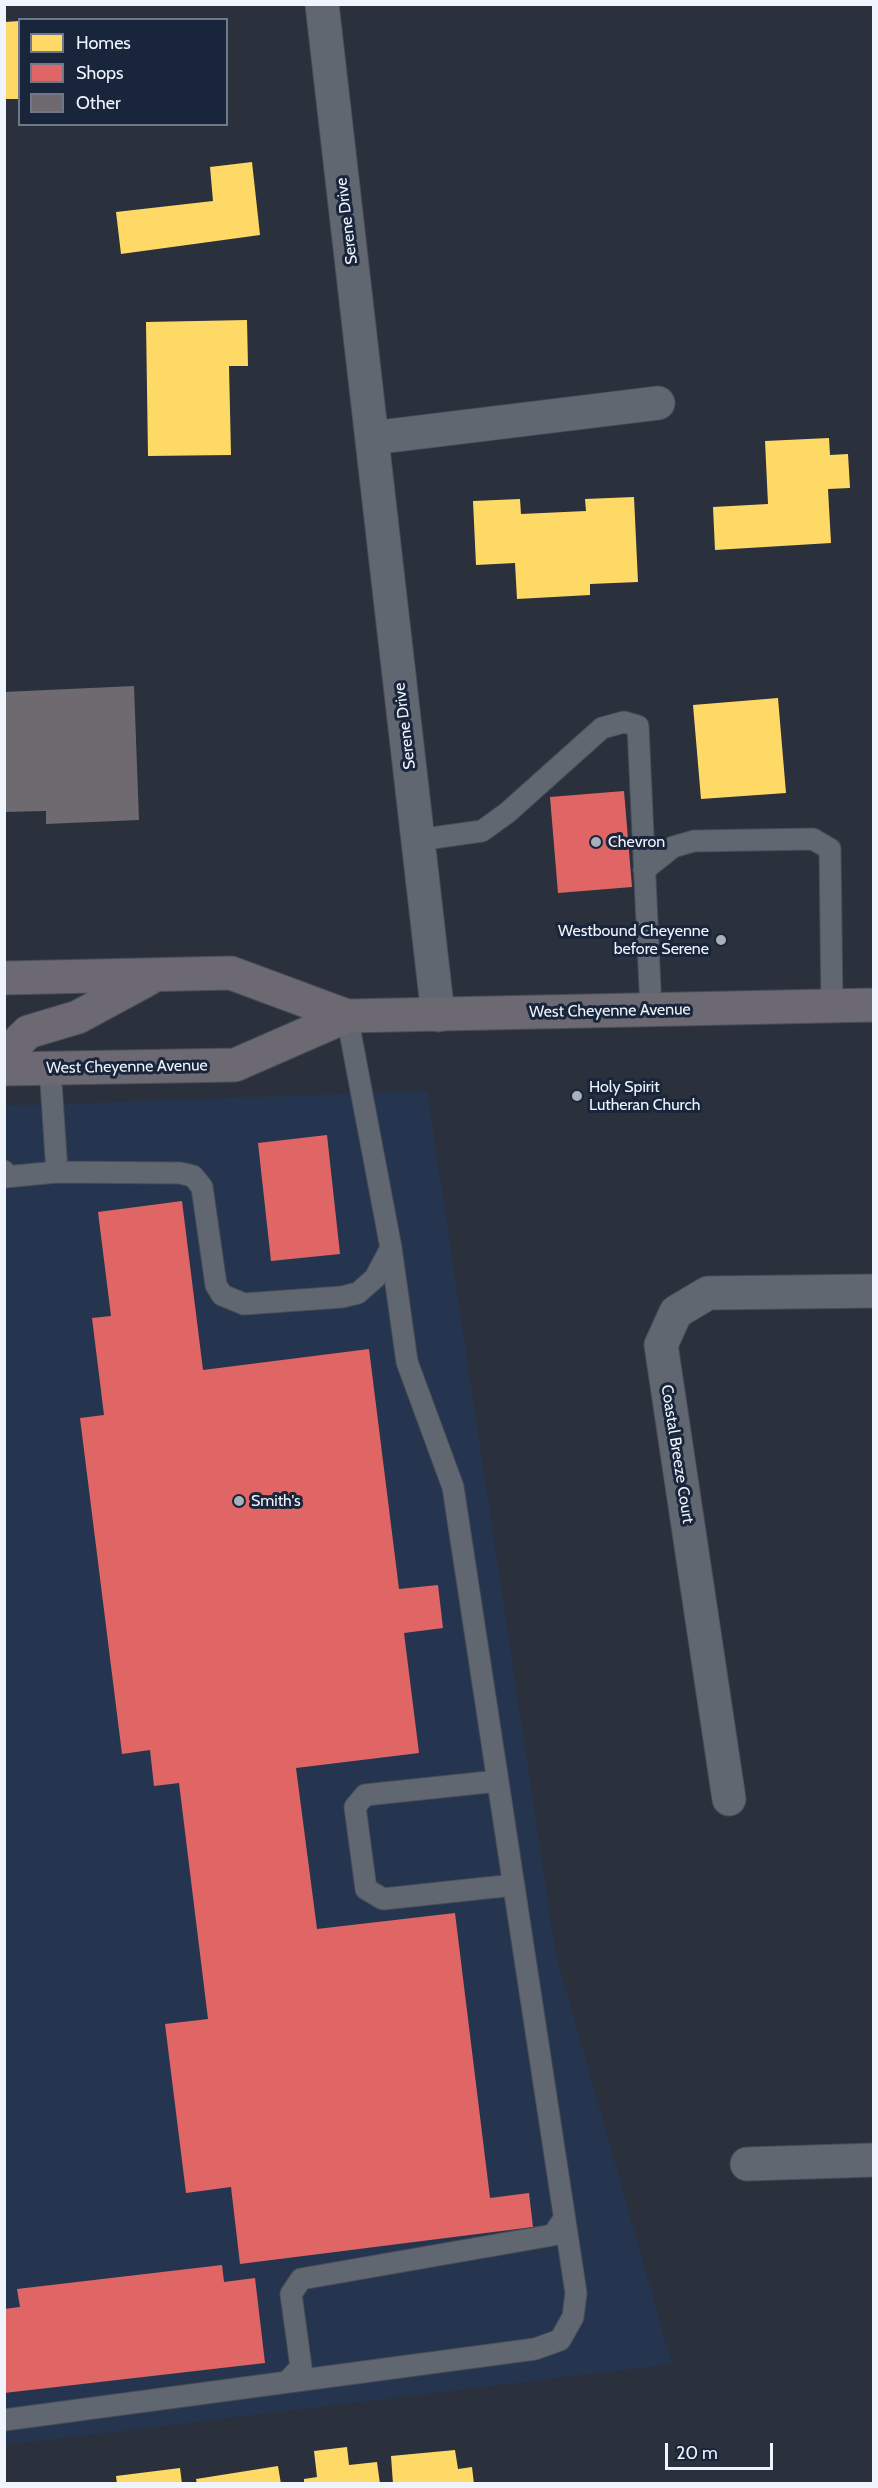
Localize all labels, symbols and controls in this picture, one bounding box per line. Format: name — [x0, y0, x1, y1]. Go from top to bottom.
legend — [18, 18, 228, 126]
text: Homes — [76, 32, 131, 54]
text: Shops — [76, 62, 124, 84]
text: Other — [76, 92, 121, 114]
street label: Serene Drive — [332, 177, 362, 265]
street label: Serene Drive — [390, 682, 420, 770]
place label: Chevron — [608, 832, 665, 852]
marker: Chevron — [589, 835, 603, 849]
place label: Westbound Cheyenne before Serene — [558, 921, 709, 959]
marker: Westbound Cheyenne before Serene — [714, 933, 728, 947]
street label: West Cheyenne Avenue — [529, 1000, 691, 1022]
street label: West Cheyenne Avenue — [46, 1056, 208, 1078]
place label: Holy Spirit Lutheran Church — [589, 1077, 700, 1115]
marker: Holy Spirit Lutheran Church — [570, 1089, 584, 1103]
street label: Coastal Breeze Court — [657, 1383, 697, 1525]
place label: Smith's — [251, 1491, 301, 1511]
marker: Smith's — [232, 1494, 246, 1508]
scale bar — [668, 2431, 776, 2469]
text: 20 m — [676, 2442, 718, 2464]

